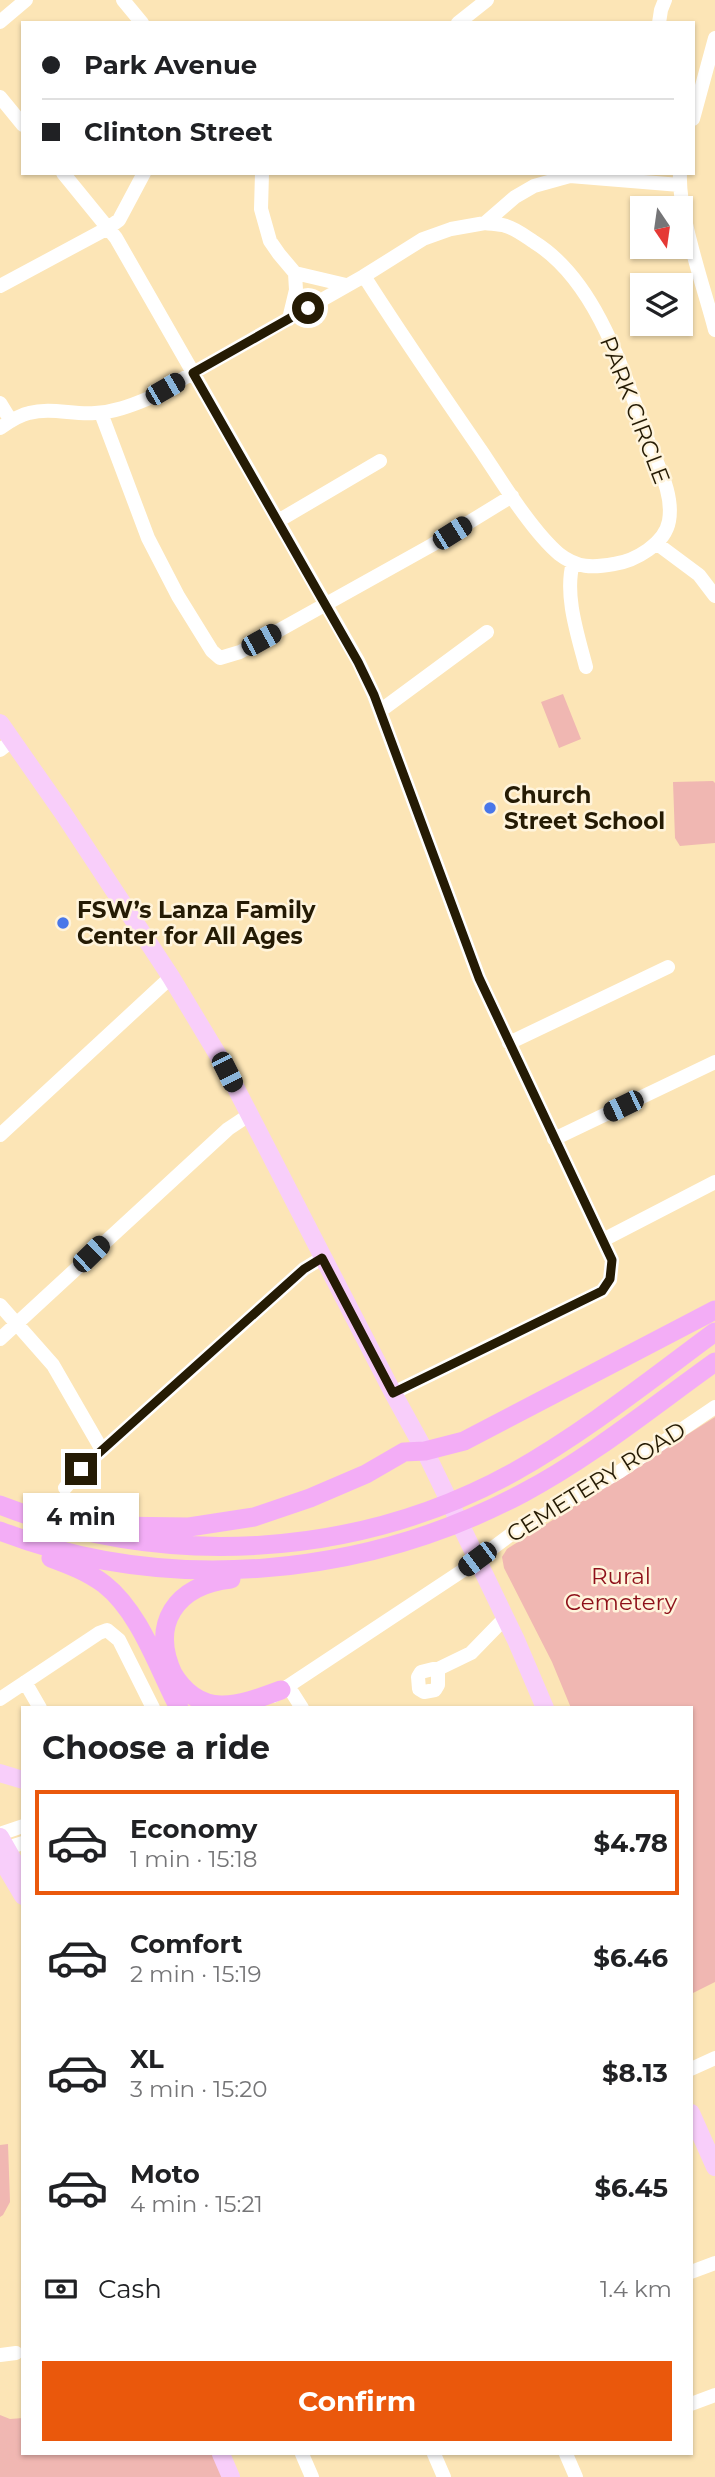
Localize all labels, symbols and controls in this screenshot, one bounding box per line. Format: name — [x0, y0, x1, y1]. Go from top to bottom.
text: Park Avenue — [84, 49, 257, 81]
text: Clinton Street — [84, 116, 273, 148]
north arrow — [630, 196, 693, 259]
map controls — [630, 196, 693, 336]
button: layers — [630, 273, 693, 336]
route start — [292, 292, 324, 324]
street label: PARK CIRCLE — [594, 332, 676, 488]
car — [142, 369, 189, 409]
car — [429, 513, 476, 553]
car — [238, 621, 285, 659]
place label: Church Street School — [504, 781, 665, 835]
marker: Church Street School — [482, 800, 498, 816]
place label: FSW’s Lanza Family Center for All Ages — [77, 896, 316, 950]
marker: FSW’s Lanza Family Center for All Ages — [55, 915, 71, 931]
car — [209, 1049, 246, 1095]
car — [600, 1087, 647, 1125]
car — [69, 1232, 114, 1276]
street label: CEMETERY ROAD — [501, 1416, 691, 1548]
route end — [65, 1453, 97, 1485]
callout: 4 min — [23, 1494, 139, 1542]
text: 4 min — [46, 1503, 116, 1531]
car — [454, 1538, 501, 1580]
park label: Rural Cemetery — [565, 1562, 678, 1616]
text: Choose a ride — [42, 1728, 270, 1767]
icon: car — [46, 1811, 109, 1874]
text: Economy — [130, 1813, 257, 1845]
text: $4.78 — [593, 1827, 668, 1859]
text: 1 min · 15:18 — [130, 1845, 258, 1873]
icon: car — [46, 1926, 109, 1989]
text: Comfort — [130, 1928, 242, 1960]
text: $6.46 — [593, 1942, 668, 1974]
text: 2 min · 15:19 — [130, 1960, 262, 1988]
icon: car — [46, 2041, 109, 2104]
text: XL — [130, 2043, 164, 2075]
text: $8.13 — [602, 2057, 668, 2089]
text: 3 min · 15:20 — [130, 2075, 267, 2103]
icon: car — [46, 2156, 109, 2219]
text: Moto — [130, 2158, 200, 2190]
text: $6.45 — [594, 2172, 668, 2204]
text: 4 min · 15:21 — [130, 2190, 263, 2218]
icon: cash — [42, 2270, 80, 2308]
text: Cash — [98, 2273, 162, 2305]
text: 1.4 km — [600, 2275, 672, 2303]
button: Confirm — [42, 2361, 672, 2441]

